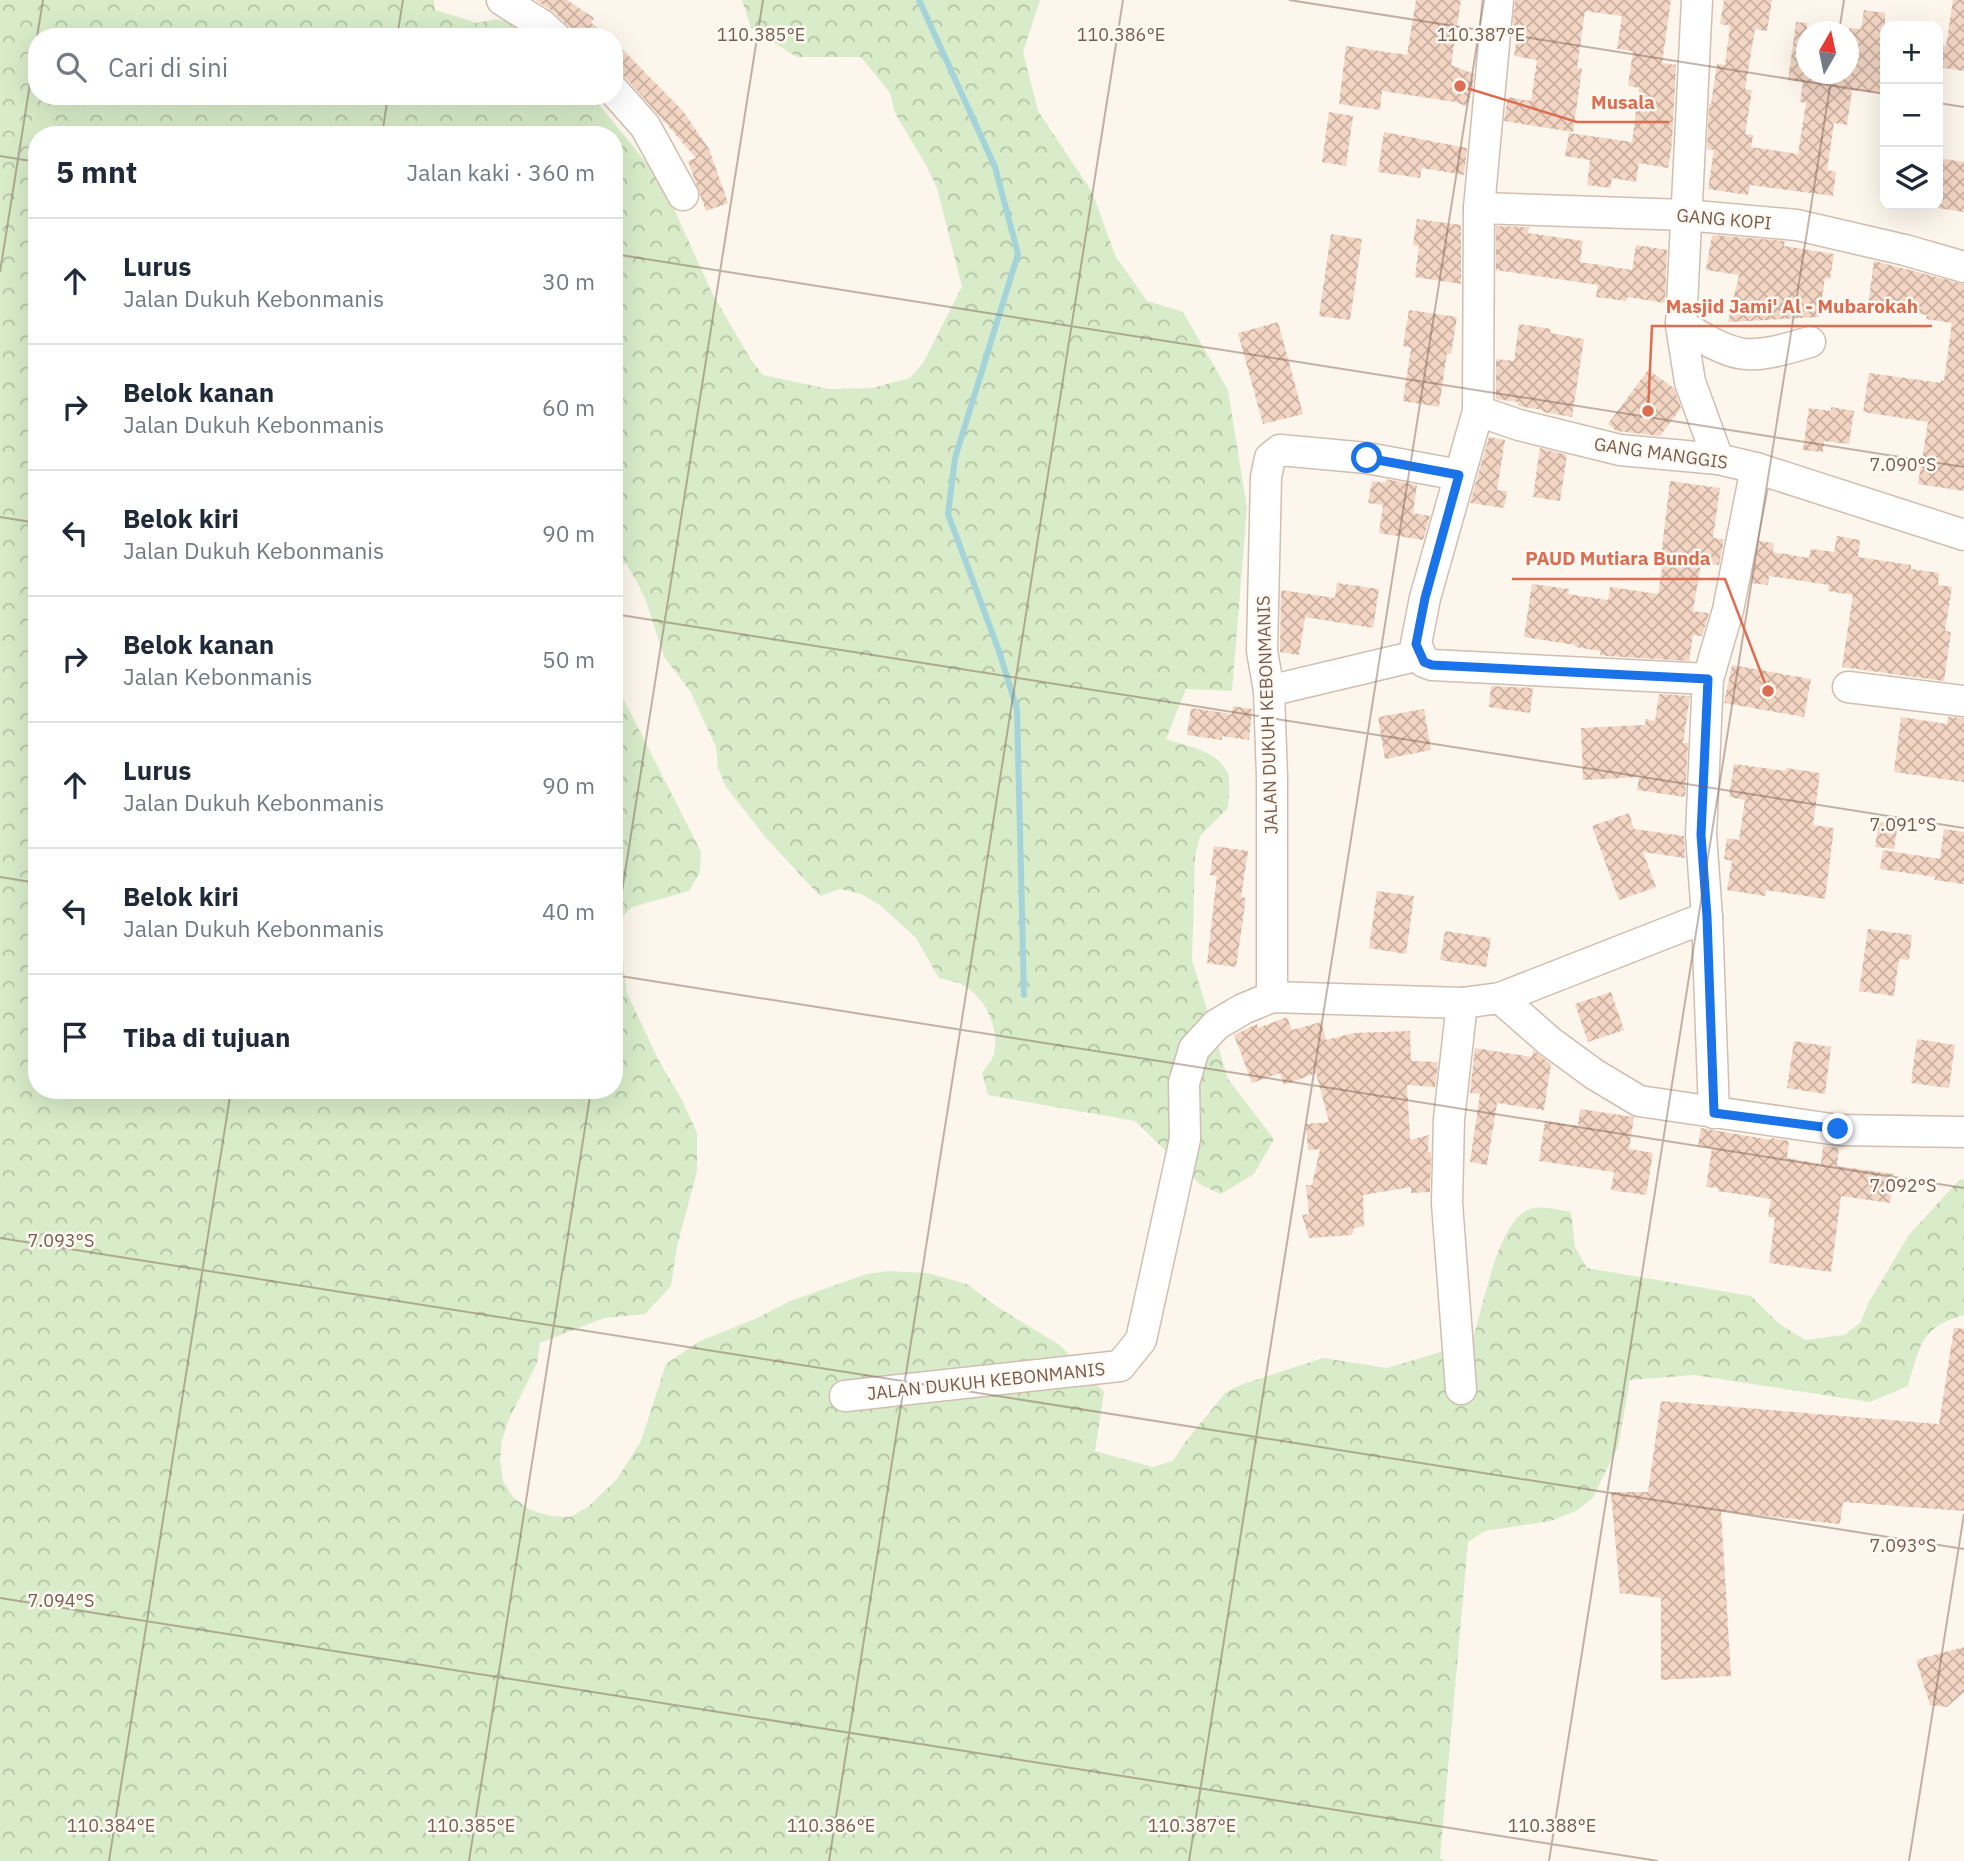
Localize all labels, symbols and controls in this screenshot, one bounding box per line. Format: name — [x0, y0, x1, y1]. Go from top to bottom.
north arrow — [1796, 21, 1859, 84]
map controls — [1880, 21, 1943, 210]
button: + — [1880, 21, 1943, 84]
text: 110.385°E — [717, 23, 805, 46]
text: 110.386°E — [1077, 23, 1165, 46]
text: 110.387°E — [1437, 23, 1525, 46]
search box — [28, 28, 623, 105]
icon: search — [52, 48, 90, 86]
text: Cari di sini — [108, 50, 228, 84]
callout: Musala — [1577, 82, 1669, 122]
button: − — [1880, 84, 1943, 147]
text: Musala — [1591, 90, 1655, 114]
button: layers — [1880, 147, 1943, 210]
text: 5 mnt — [56, 152, 137, 191]
text: Jalan kaki · 360 m — [407, 157, 595, 187]
street label: GANG KOPI — [1675, 203, 1773, 235]
text: Lurus — [123, 249, 191, 283]
icon: ahead — [56, 262, 94, 300]
text: 30 m — [542, 266, 595, 296]
text: Jalan Dukuh Kebonmanis — [123, 283, 384, 313]
callout: Masjid Jami' Al - Mubarokah — [1652, 286, 1932, 326]
text: Masjid Jami' Al - Mubarokah — [1666, 294, 1918, 318]
text: Belok kanan — [123, 375, 274, 409]
icon: right — [56, 388, 94, 426]
text: 60 m — [542, 392, 595, 422]
text: Jalan Dukuh Kebonmanis — [123, 409, 384, 439]
street label: GANG MANGGIS — [1593, 432, 1729, 474]
route start — [1351, 442, 1382, 473]
text: 7.090°S — [1870, 453, 1936, 476]
text: Belok kiri — [123, 501, 239, 535]
icon: left — [56, 514, 94, 552]
text: 90 m — [542, 518, 595, 548]
text: Jalan Dukuh Kebonmanis — [123, 535, 384, 565]
callout: PAUD Mutiara Bunda — [1512, 539, 1725, 579]
text: PAUD Mutiara Bunda — [1525, 546, 1711, 570]
street label: JALAN DUKUH KEBONMANIS — [1251, 595, 1283, 835]
text: Belok kanan — [123, 627, 274, 661]
icon: right — [56, 640, 94, 678]
text: 50 m — [542, 644, 595, 674]
text: Jalan Kebonmanis — [123, 661, 312, 691]
text: Lurus — [123, 753, 191, 787]
icon: ahead — [56, 766, 94, 804]
text: 90 m — [542, 770, 595, 800]
text: Jalan Dukuh Kebonmanis — [123, 787, 384, 817]
text: 7.091°S — [1870, 813, 1936, 836]
text: Belok kiri — [123, 879, 239, 913]
icon: left — [56, 892, 94, 930]
text: 40 m — [542, 896, 595, 926]
text: Jalan Dukuh Kebonmanis — [123, 913, 384, 943]
icon: arrive — [56, 1018, 94, 1056]
text: Tiba di tujuan — [123, 1020, 290, 1054]
route end — [1822, 1113, 1853, 1144]
text: 7.092°S — [1870, 1174, 1936, 1197]
text: 7.093°S — [28, 1229, 94, 1252]
street label: JALAN DUKUH KEBONMANIS — [866, 1357, 1106, 1405]
text: 7.093°S — [1870, 1534, 1936, 1557]
text: 7.094°S — [28, 1589, 94, 1612]
text: 110.384°E — [67, 1814, 155, 1837]
text: 110.385°E — [427, 1814, 515, 1837]
text: 110.386°E — [787, 1814, 875, 1837]
text: 110.387°E — [1148, 1814, 1236, 1837]
text: 110.388°E — [1508, 1814, 1596, 1837]

